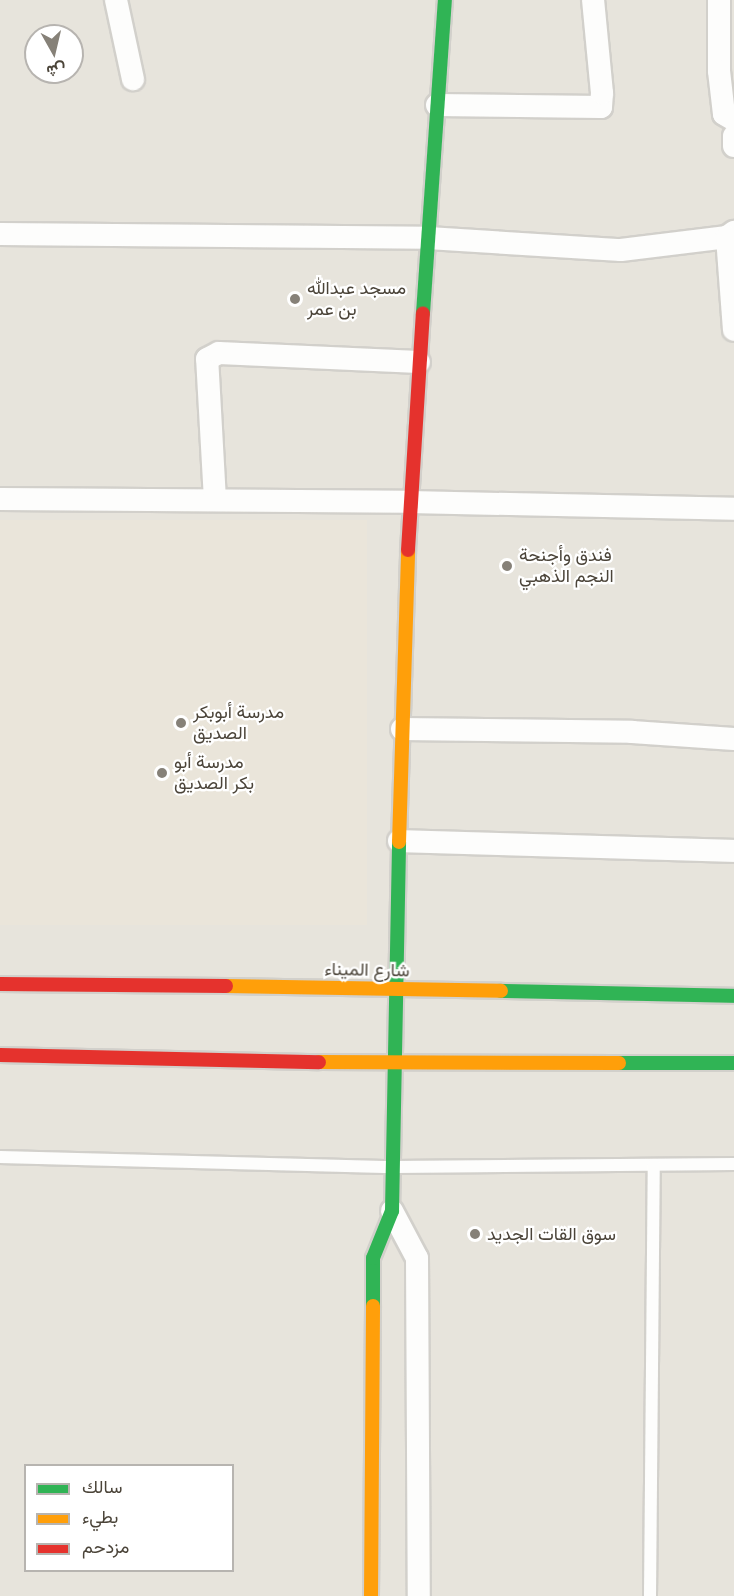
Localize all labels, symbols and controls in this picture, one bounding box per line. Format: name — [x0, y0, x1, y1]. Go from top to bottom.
north arrow — [24, 24, 84, 84]
text: ش — [45, 59, 67, 82]
place label: مسجد عبدالله بن عمر — [307, 278, 406, 320]
marker: مسجد عبدالله بن عمر — [288, 292, 302, 306]
place label: فندق وأجنحة النجم الذهبي — [519, 545, 614, 588]
marker: فندق وأجنحة النجم الذهبي — [500, 559, 514, 573]
place label: مدرسة أبوبكر الصديق — [193, 702, 284, 744]
marker: مدرسة أبوبكر الصديق — [174, 716, 188, 730]
place label: مدرسة أبو بكر الصديق — [174, 752, 254, 795]
marker: مدرسة أبو بكر الصديق — [155, 766, 169, 780]
street label: شارع الميناء — [324, 958, 410, 982]
place label: سوق القات الجديد — [487, 1223, 616, 1245]
marker: سوق القات الجديد — [468, 1227, 482, 1241]
legend — [24, 1464, 234, 1572]
text: سالك — [82, 1475, 122, 1498]
text: بطيء — [82, 1505, 118, 1528]
text: مزدحم — [82, 1535, 129, 1558]

